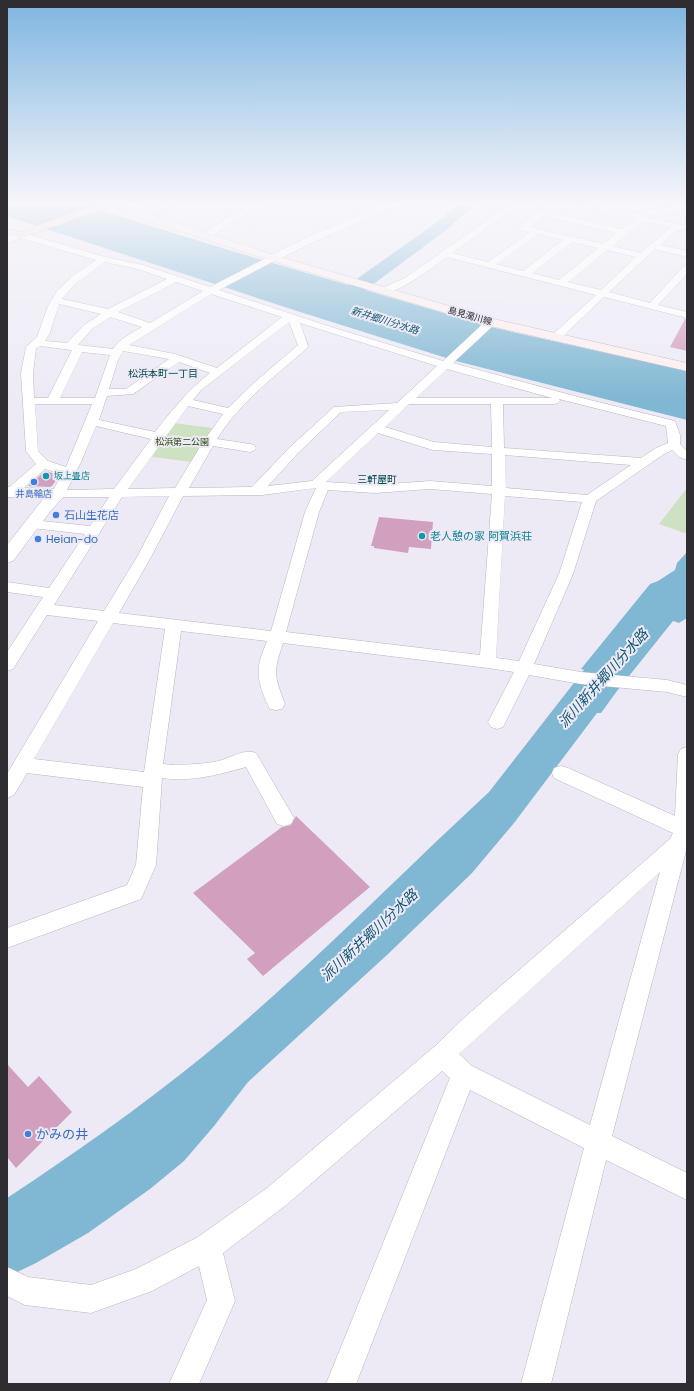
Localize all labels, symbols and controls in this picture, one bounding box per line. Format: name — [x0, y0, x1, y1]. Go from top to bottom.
water label: 新井郷川分水路 — [349, 303, 421, 338]
street label: 島見濁川線 — [447, 304, 494, 328]
district label: 松浜本町一丁目 — [128, 366, 198, 381]
park label: 松浜第二公園 — [155, 436, 209, 448]
place label: 坂上畳店 — [54, 470, 90, 482]
marker: 坂上畳店 — [41, 471, 51, 481]
district label: 三軒屋町 — [357, 472, 397, 487]
marker: 井島輪店 — [29, 477, 39, 487]
place label: 井島輪店 — [16, 488, 52, 500]
place label: 石山生花店 — [64, 507, 119, 523]
marker: 石山生花店 — [51, 510, 61, 520]
place label: 老人憩の家 阿賀浜荘 — [430, 528, 532, 544]
place label: Heian-do — [46, 531, 98, 547]
marker: 老人憩の家 阿賀浜荘 — [417, 531, 427, 541]
marker: Heian-do — [33, 534, 43, 544]
water label: 派川新井郷川分水路 — [553, 624, 653, 732]
water label: 派川新井郷川分水路 — [316, 884, 423, 985]
place label: かみの井 — [36, 1125, 88, 1144]
marker: かみの井 — [23, 1129, 33, 1139]

